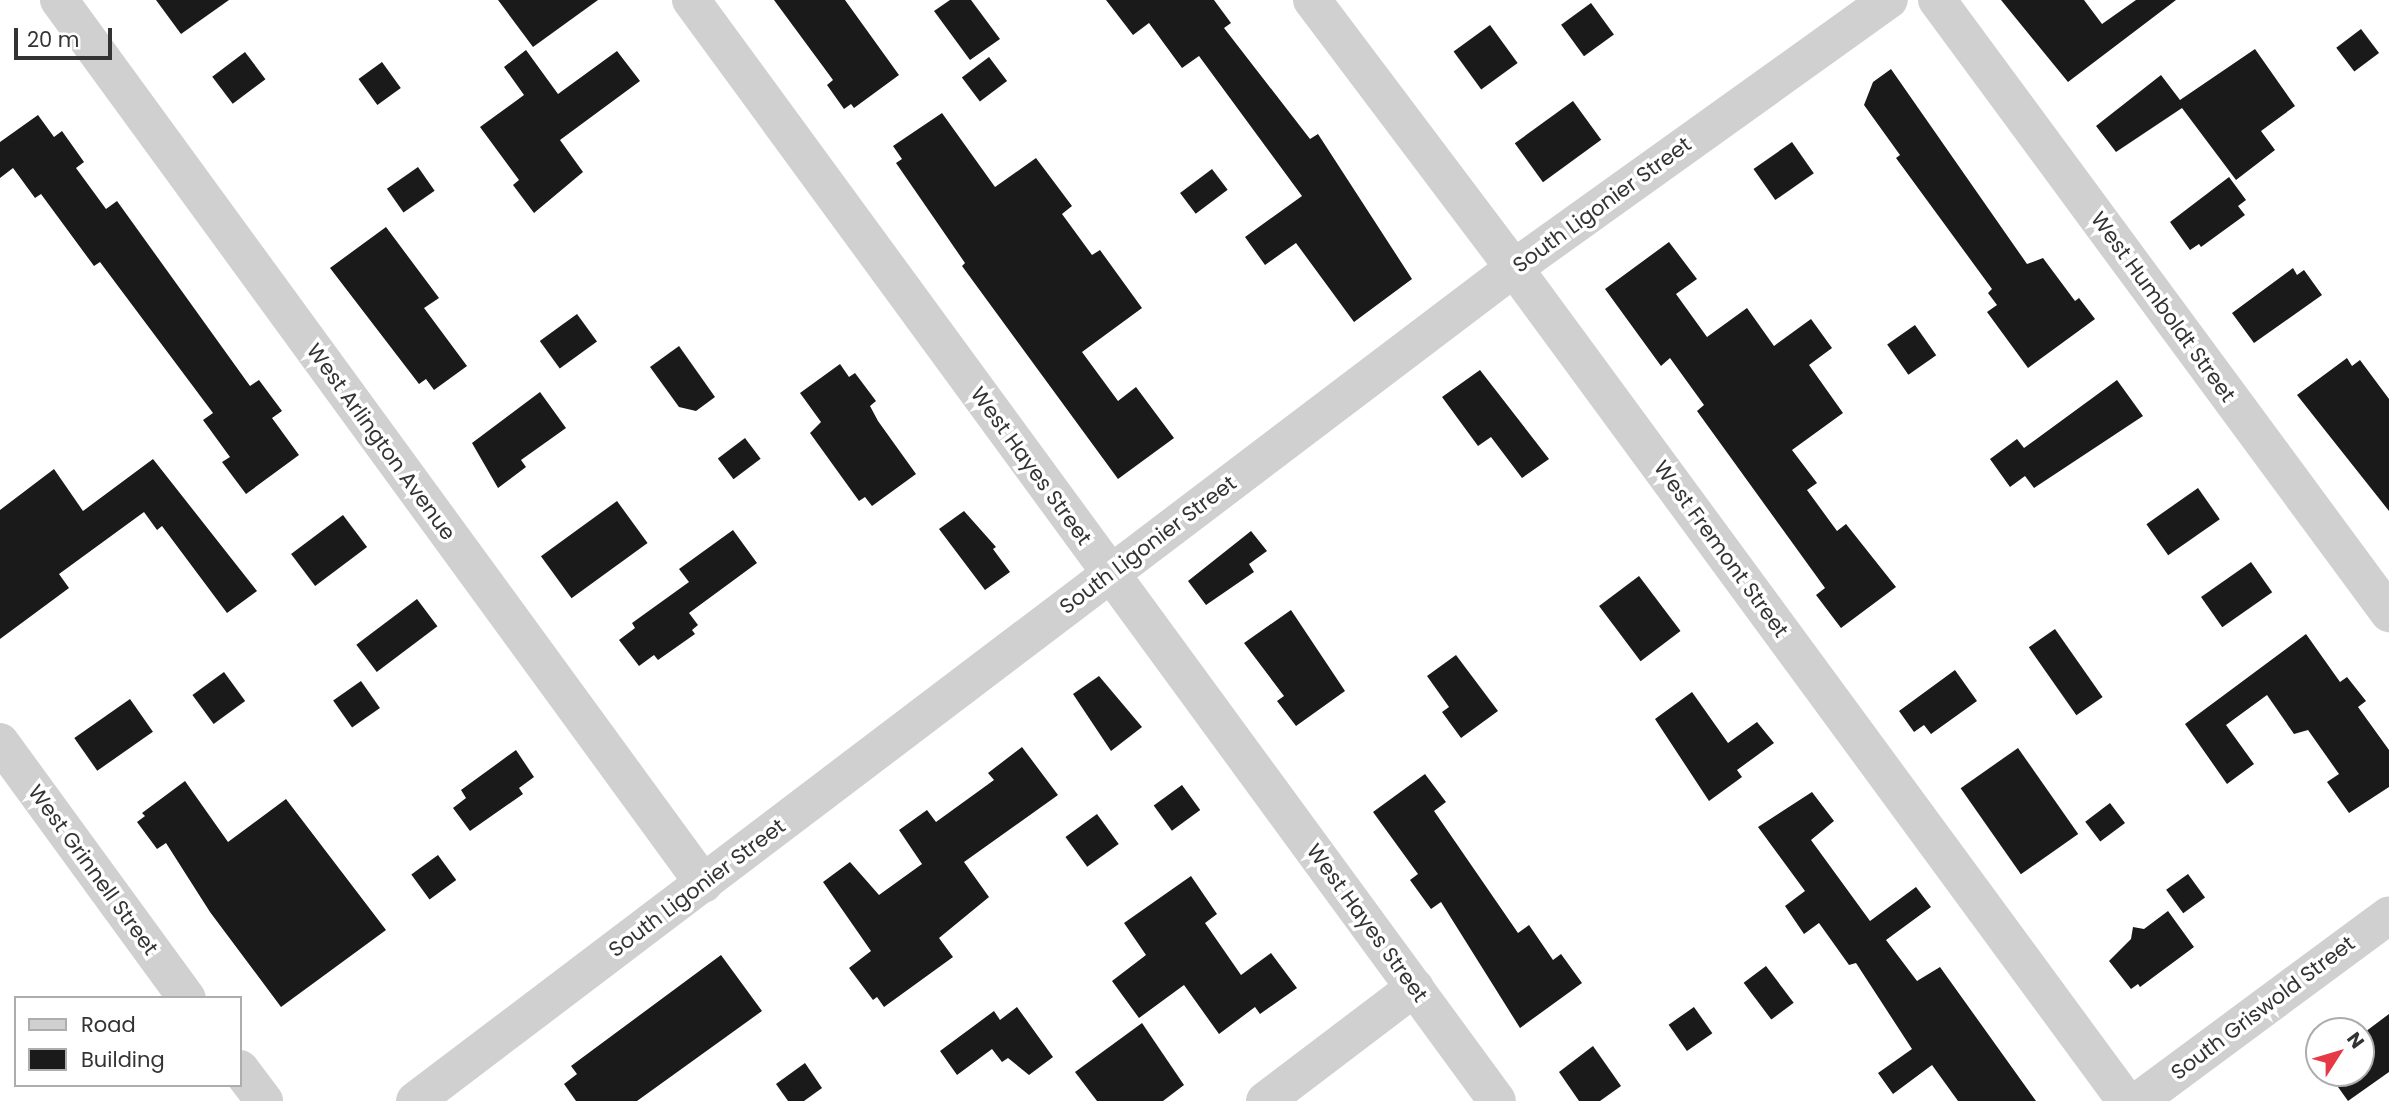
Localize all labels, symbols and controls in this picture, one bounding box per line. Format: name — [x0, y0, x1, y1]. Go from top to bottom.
scale bar — [18, 14, 116, 58]
text: 20 m — [27, 25, 80, 54]
street label: South Ligonier Street — [1508, 132, 1696, 278]
street label: West Humboldt Street — [2085, 207, 2241, 407]
street label: West Arlington Avenue — [301, 339, 461, 545]
street label: West Hayes Street — [965, 382, 1097, 550]
street label: West Fremont Street — [1648, 456, 1794, 642]
street label: South Ligonier Street — [1055, 470, 1241, 620]
street label: West Grinnell Street — [23, 780, 163, 960]
street label: South Ligonier Street — [604, 813, 790, 963]
street label: West Hayes Street — [1301, 839, 1433, 1007]
street label: South Griswold Street — [2166, 931, 2360, 1085]
legend — [14, 996, 242, 1087]
text: Road — [81, 1010, 136, 1039]
north arrow — [2305, 1017, 2375, 1087]
text: N — [2340, 1026, 2371, 1054]
text: Building — [81, 1045, 165, 1074]

